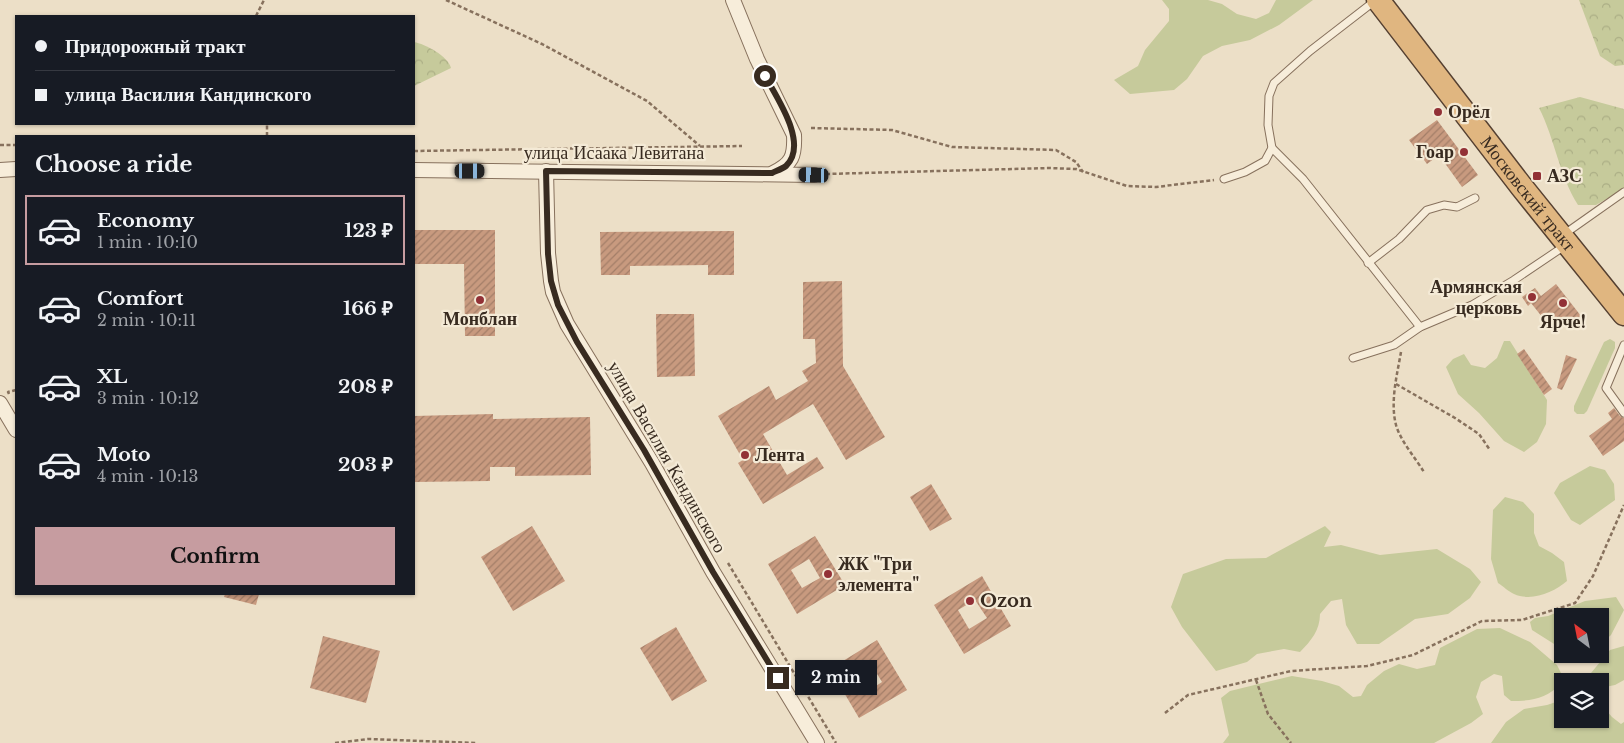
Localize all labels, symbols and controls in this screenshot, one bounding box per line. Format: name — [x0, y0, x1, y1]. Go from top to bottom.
text: Придорожный тракт — [65, 35, 245, 58]
route start — [754, 65, 776, 87]
text: улица Василия Кандинского — [65, 83, 311, 106]
place label: Орёл — [1448, 101, 1490, 123]
marker: Орёл — [1432, 106, 1444, 118]
street label: Московский тракт — [1476, 132, 1580, 256]
place label: Гоар — [1416, 141, 1454, 163]
street label: улица Исаака Левитана — [524, 142, 704, 164]
marker: Гоар — [1458, 146, 1470, 158]
text: Choose a ride — [35, 151, 192, 178]
car — [455, 164, 485, 179]
place label: АЗС — [1547, 165, 1582, 187]
car — [798, 167, 829, 183]
marker: АЗС — [1531, 170, 1543, 182]
icon: car — [37, 208, 82, 253]
text: Economy — [97, 209, 194, 232]
text: 123 ₽ — [344, 219, 393, 242]
text: 1 min · 10:10 — [97, 232, 198, 252]
place label: Армянская церковь — [1430, 276, 1522, 319]
icon: car — [37, 286, 82, 331]
text: Comfort — [97, 287, 184, 310]
marker: Армянская церковь — [1526, 291, 1538, 303]
marker: Монблан — [474, 294, 486, 306]
text: 166 ₽ — [343, 297, 393, 320]
marker: Ярче! — [1557, 297, 1569, 309]
place label: Монблан — [443, 308, 517, 330]
text: 2 min · 10:11 — [97, 310, 196, 330]
place label: Ярче! — [1540, 311, 1586, 333]
street label: улица Василия Кандинского — [603, 357, 731, 557]
icon: car — [37, 364, 82, 409]
text: XL — [97, 365, 127, 388]
text: 208 ₽ — [338, 375, 393, 398]
text: 3 min · 10:12 — [97, 388, 199, 408]
icon: car — [37, 442, 82, 487]
text: Moto — [97, 443, 151, 466]
place label: Лента — [755, 444, 805, 466]
marker: Лента — [739, 449, 751, 461]
text: 203 ₽ — [338, 453, 393, 476]
text: 4 min · 10:13 — [97, 466, 198, 486]
button: Confirm — [35, 527, 395, 585]
place label: ЖК "Три элемента" — [838, 553, 919, 596]
marker: ЖК "Три элемента" — [822, 568, 834, 580]
place label: Ozon — [980, 590, 1032, 612]
marker: Ozon — [964, 595, 976, 607]
north arrow — [1554, 608, 1609, 662]
map controls — [1554, 608, 1609, 728]
callout: 2 min — [796, 660, 878, 696]
route end — [767, 667, 789, 689]
text: 2 min — [811, 667, 861, 687]
button: layers — [1554, 673, 1609, 728]

